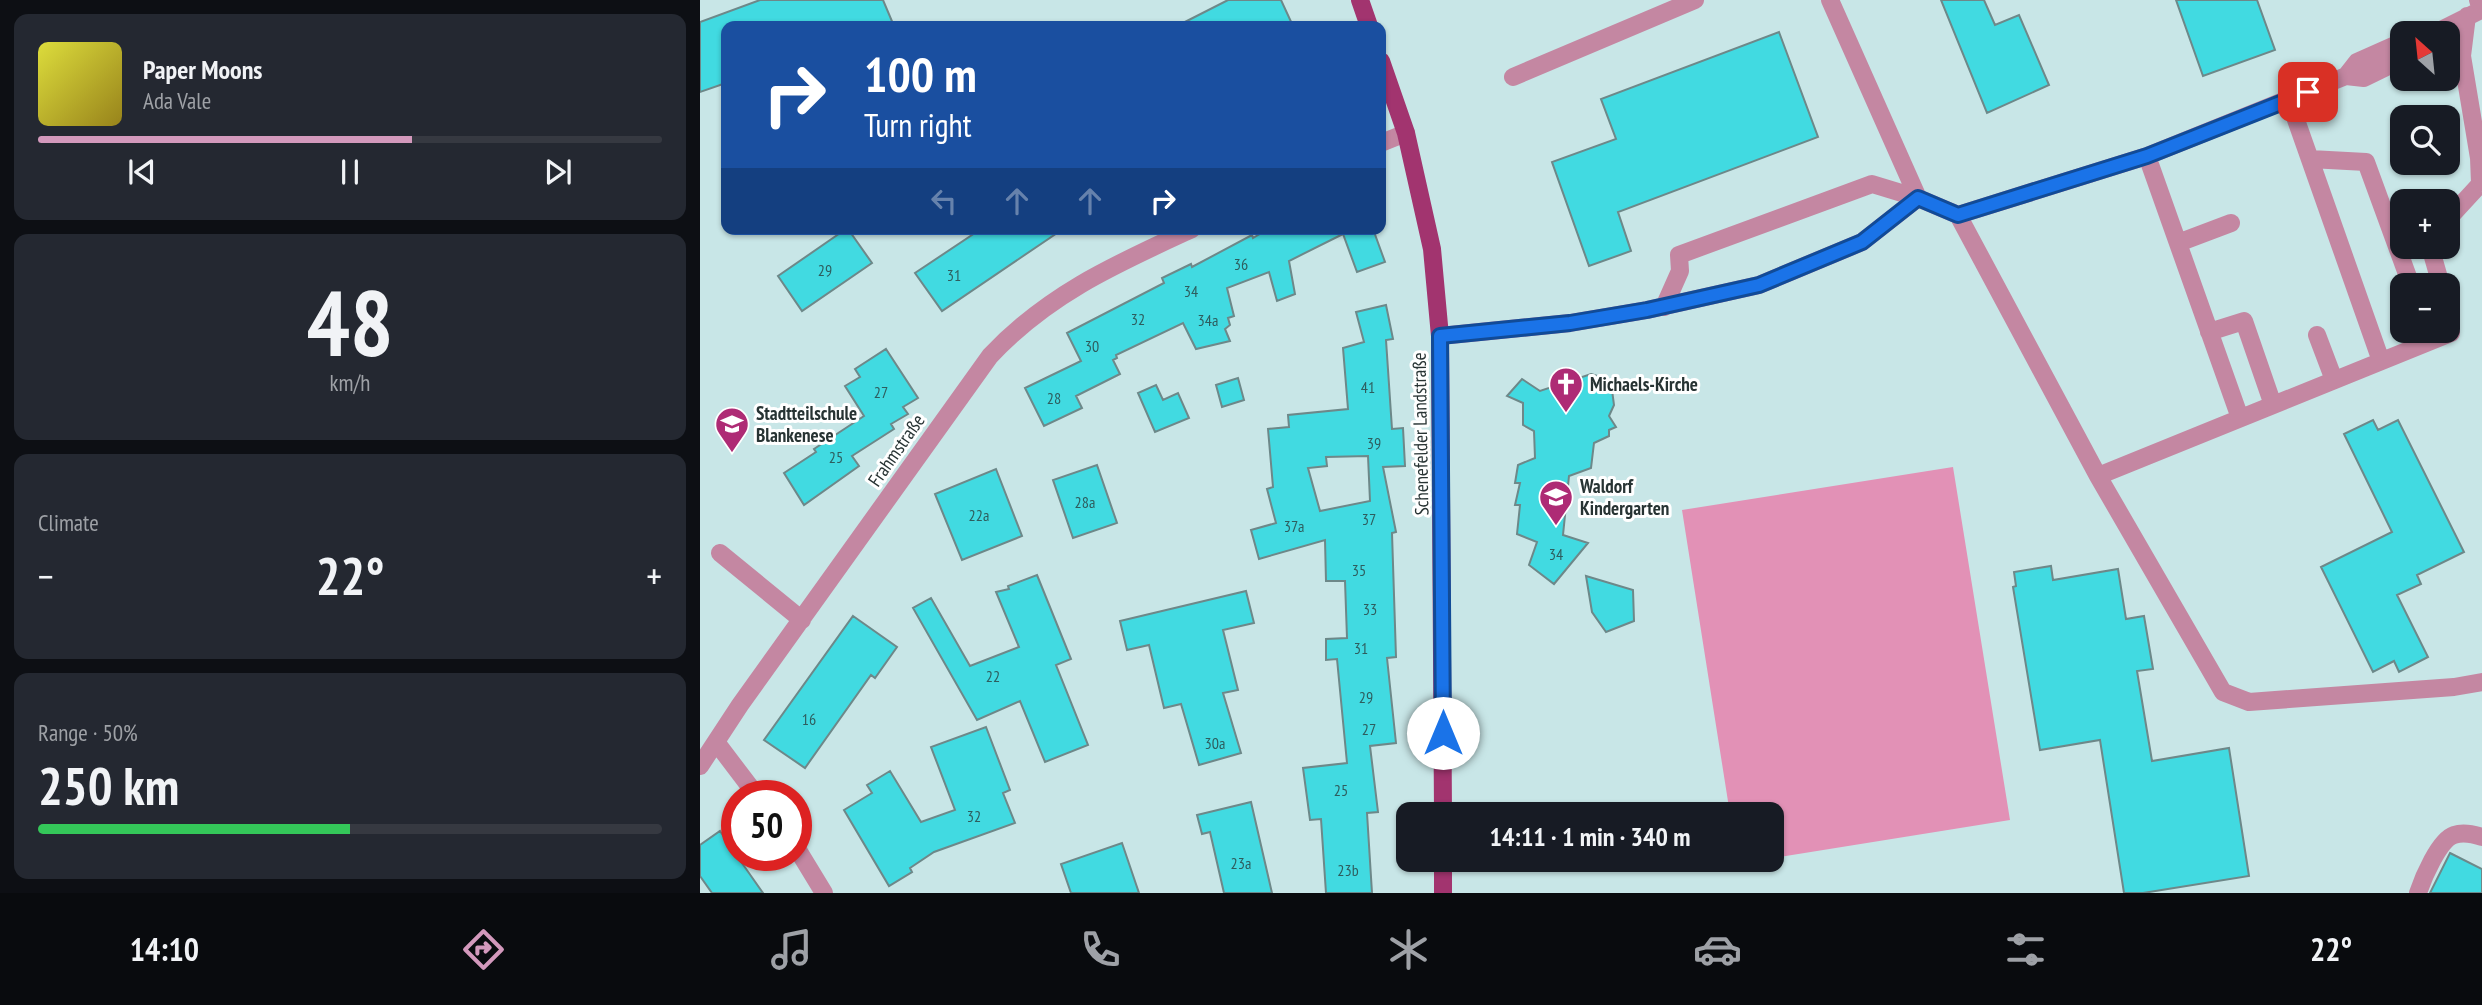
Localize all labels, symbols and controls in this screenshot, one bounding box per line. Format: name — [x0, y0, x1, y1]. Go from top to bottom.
north arrow — [2390, 21, 2460, 91]
map controls — [2390, 21, 2460, 343]
text: 100 m — [864, 42, 977, 106]
icon: right — [749, 49, 840, 140]
text: Paper Moons — [143, 53, 262, 86]
pin — [2278, 62, 2338, 122]
icon: arrive — [2289, 73, 2327, 111]
text: Ada Vale — [143, 86, 211, 115]
text: Turn right — [864, 104, 972, 146]
button: search — [2390, 105, 2460, 175]
icon: previous — [123, 153, 161, 191]
icon: pause — [331, 153, 369, 191]
icon: next — [539, 153, 577, 191]
icon: left — [925, 182, 963, 220]
icon: ahead — [998, 182, 1036, 220]
icon: ahead — [1071, 182, 1109, 220]
icon: right — [1144, 182, 1182, 220]
button: + — [2390, 189, 2460, 259]
house number: 36 — [1234, 254, 1248, 274]
house number: 29 — [818, 260, 832, 280]
text: 48 — [307, 263, 394, 381]
house number: 31 — [947, 265, 961, 285]
button: − — [2390, 273, 2460, 343]
house number: 34 — [1184, 281, 1198, 301]
house number: 32 — [1131, 309, 1145, 329]
house number: 34a — [1198, 310, 1218, 330]
house number: 30 — [1085, 336, 1099, 356]
street label: Schenefelder Landstraße — [1407, 352, 1433, 516]
church icon: Michaels-Kirche — [1547, 365, 1585, 414]
text: km/h — [330, 368, 370, 397]
place label: Michaels-Kirche — [1590, 372, 1698, 396]
house number: 41 — [1361, 377, 1375, 397]
house number: 27 — [874, 382, 888, 402]
house number: 28 — [1047, 388, 1061, 408]
place label: Stadtteilschule Blankenese — [756, 401, 857, 447]
school or university icon: Stadtteilschule Blankenese — [713, 405, 751, 454]
street label: Frahmstraße — [862, 409, 930, 491]
house number: 39 — [1367, 433, 1381, 453]
house number: 25 — [829, 447, 843, 467]
place label: Waldorf Kindergarten — [1579, 474, 1669, 520]
school or university icon: Waldorf Kindergarten — [1537, 478, 1575, 527]
house number: 28a — [1075, 492, 1095, 512]
house number: 22a — [969, 505, 989, 525]
text: Climate — [38, 508, 99, 537]
house number: 37 — [1362, 509, 1376, 529]
house number: 37a — [1284, 516, 1304, 536]
text: 22° — [316, 542, 384, 609]
house number: 34 — [1549, 544, 1563, 564]
text: − — [38, 551, 54, 600]
text: + — [646, 551, 662, 600]
house number: 35 — [1352, 560, 1366, 580]
house number: 33 — [1363, 599, 1377, 619]
house number: 31 — [1354, 638, 1368, 658]
house number: 22 — [986, 666, 1000, 686]
house number: 29 — [1359, 687, 1373, 707]
position arrow — [1406, 696, 1480, 770]
house number: 16 — [802, 709, 816, 729]
text: Range · 50% — [38, 718, 138, 747]
house number: 27 — [1362, 719, 1376, 739]
house number: 30a — [1205, 733, 1225, 753]
text: 250 km — [38, 752, 179, 819]
speed limit sign: 50 — [721, 780, 812, 871]
house number: 25 — [1334, 780, 1348, 800]
house number: 32 — [967, 806, 981, 826]
text: 14:11 · 1 min · 340 m — [1490, 820, 1690, 853]
house number: 23a — [1231, 853, 1251, 873]
house number: 23b — [1337, 860, 1359, 880]
icon: directions — [459, 925, 508, 974]
icon: music — [767, 925, 816, 974]
icon: phone — [1076, 925, 1125, 974]
icon: climate — [1384, 925, 1433, 974]
icon: car — [1693, 925, 1742, 974]
icon: filters — [2001, 925, 2050, 974]
text: 14:10 — [130, 928, 199, 970]
text: 22° — [2310, 928, 2352, 970]

